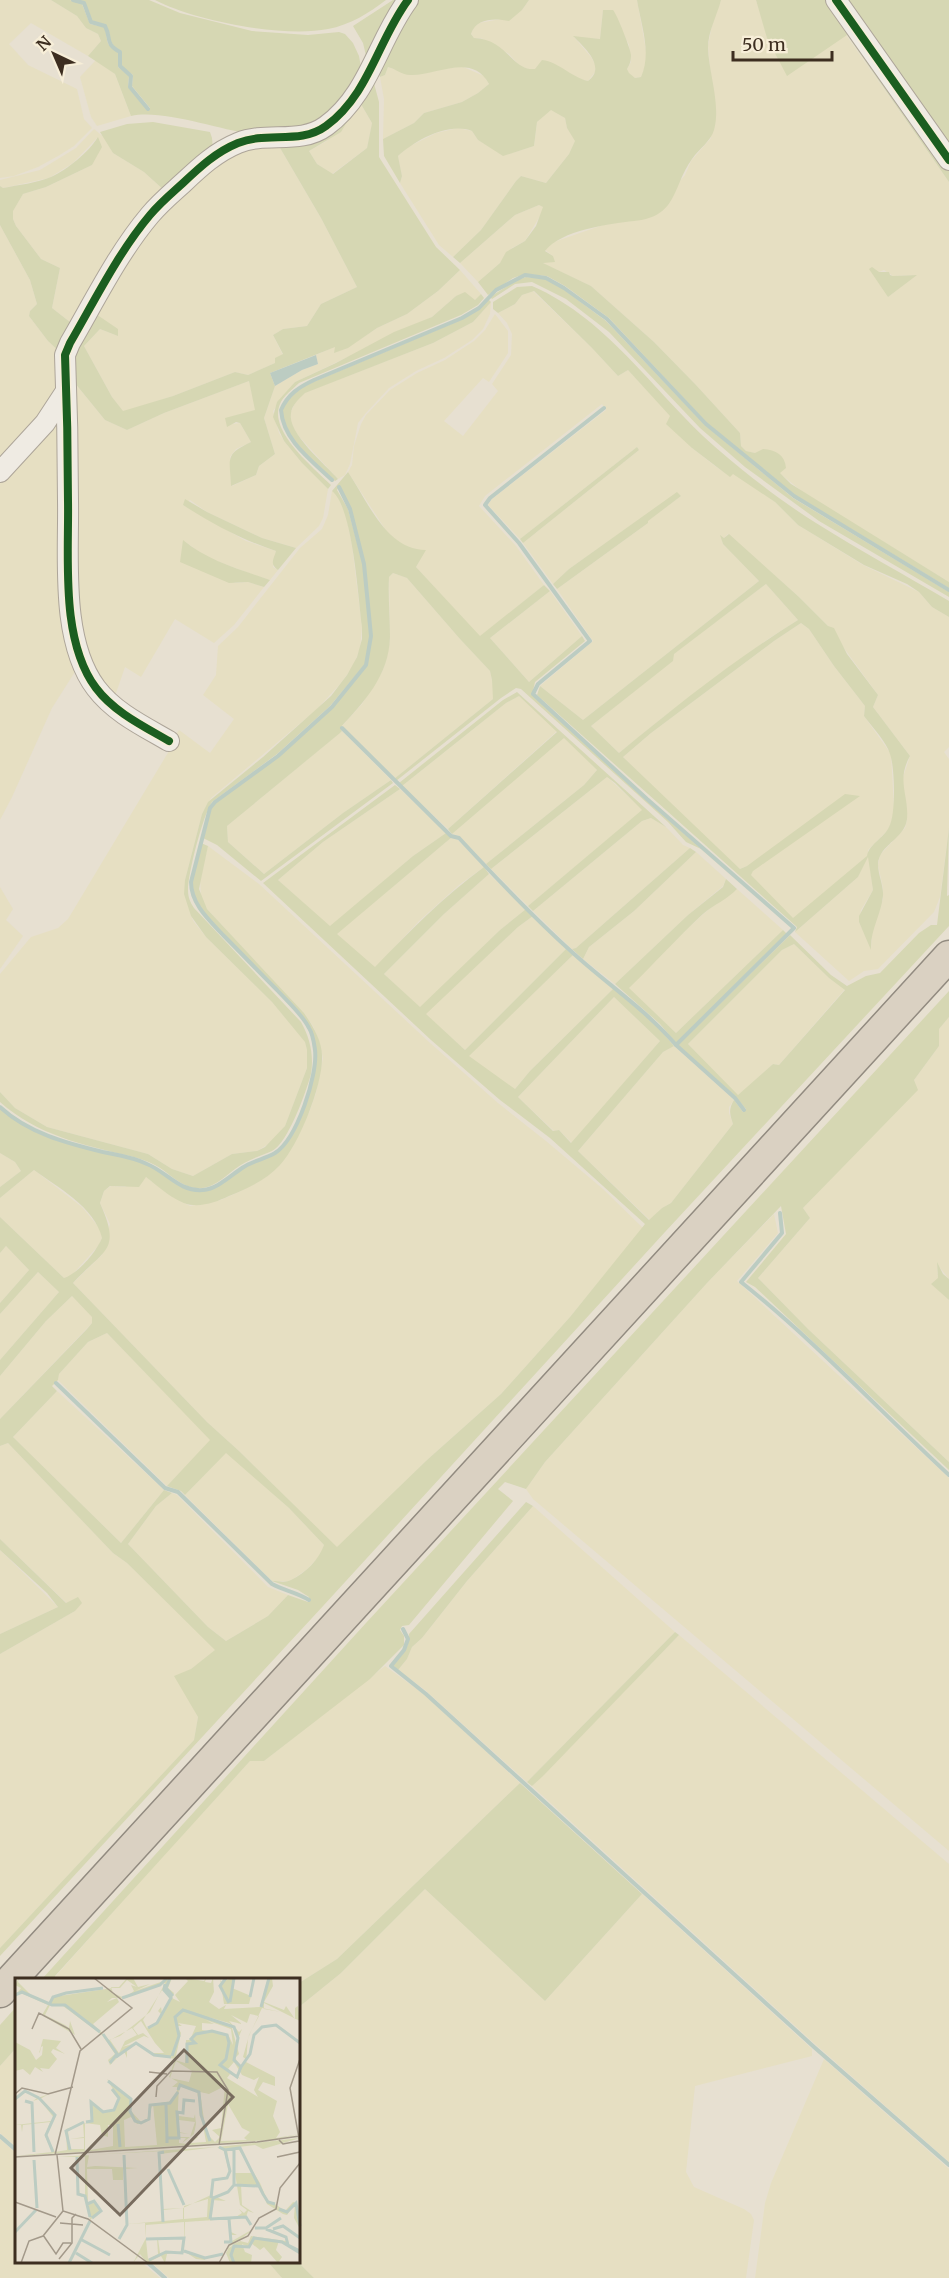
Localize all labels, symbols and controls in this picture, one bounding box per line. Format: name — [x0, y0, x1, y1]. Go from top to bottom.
north arrow — [24, 24, 84, 84]
scale bar — [733, 24, 832, 62]
text: N — [32, 31, 55, 55]
text: 50 m — [742, 33, 786, 56]
inset map — [15, 1978, 300, 2263]

